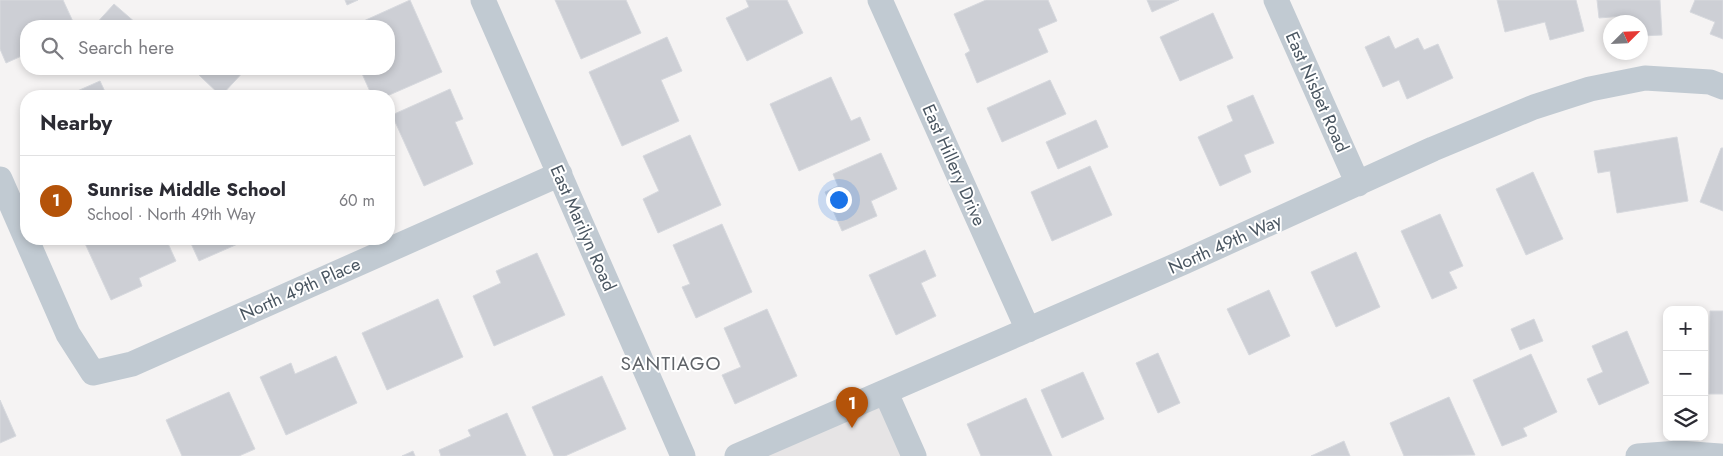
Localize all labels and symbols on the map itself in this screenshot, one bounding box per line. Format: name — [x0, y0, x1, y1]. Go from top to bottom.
north arrow — [1603, 15, 1648, 60]
street label: East Nisbet Road — [1279, 28, 1355, 156]
street label: East Hillery Drive — [916, 100, 992, 230]
street label: East Marilyn Road — [544, 161, 622, 295]
your location — [826, 187, 852, 213]
street label: North 49th Way — [1164, 207, 1286, 281]
street label: North 49th Place — [235, 251, 365, 327]
district label: SANTIAGO — [621, 350, 721, 377]
pin: 1 — [836, 387, 868, 428]

